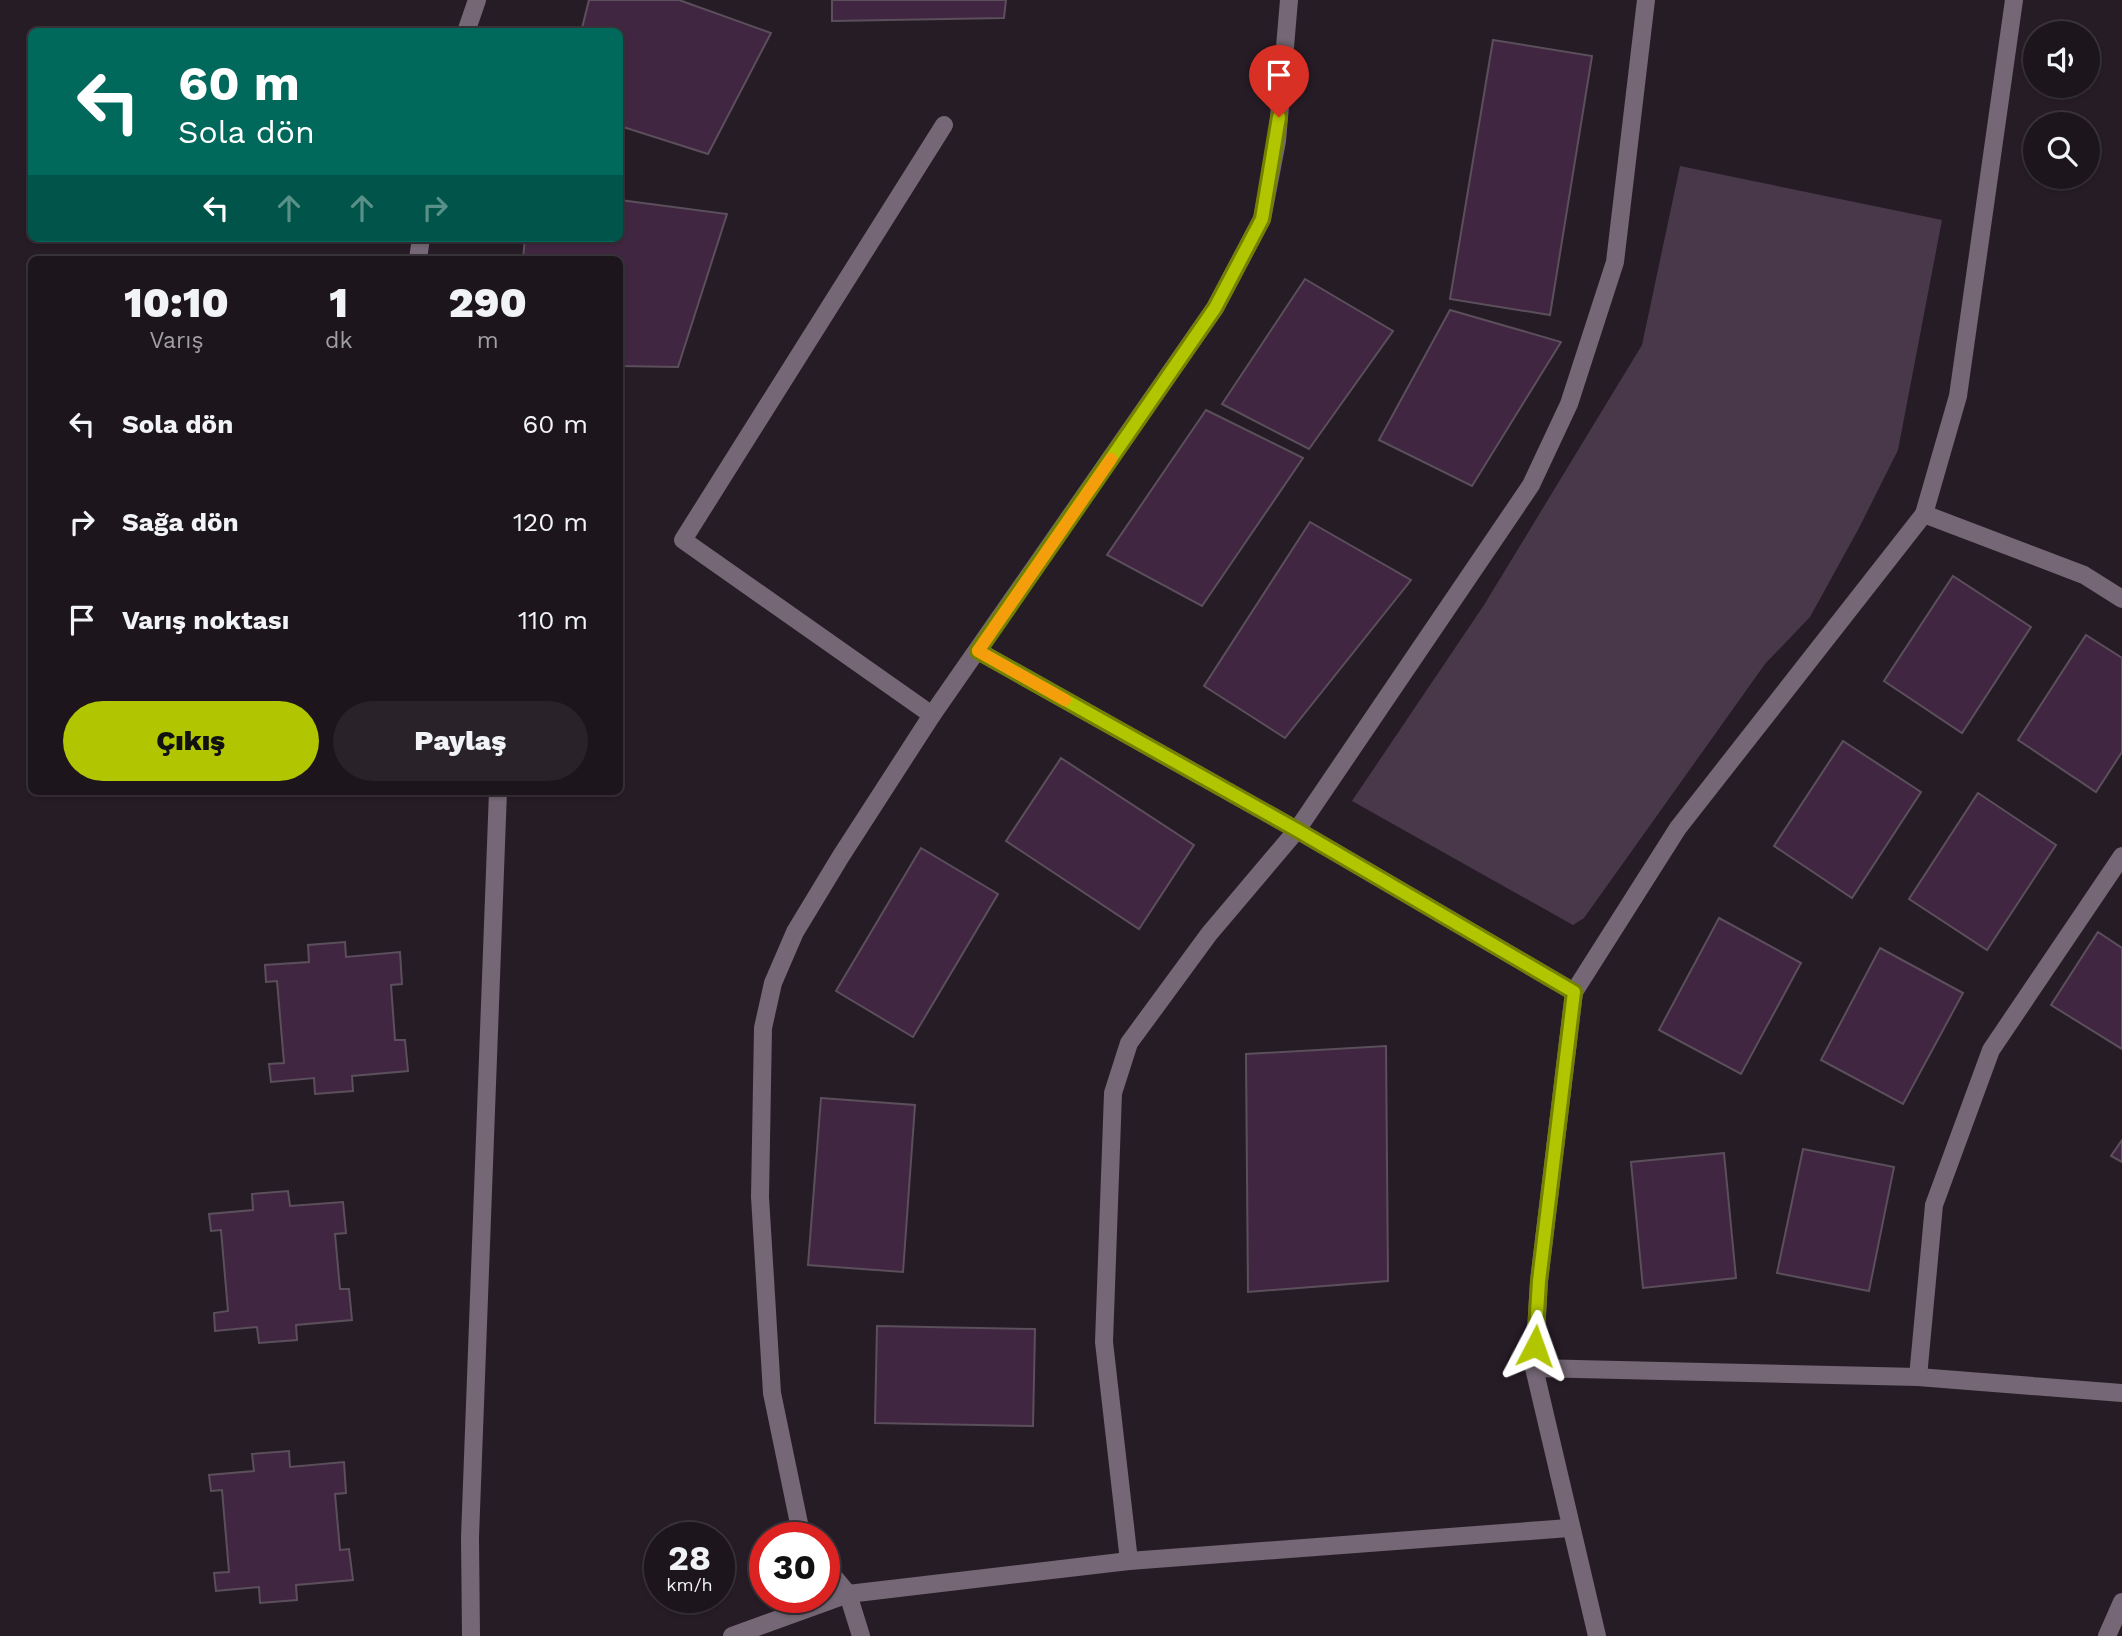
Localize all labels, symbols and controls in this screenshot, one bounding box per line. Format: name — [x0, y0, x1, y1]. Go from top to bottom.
map controls — [2023, 21, 2100, 189]
button: sound — [2023, 21, 2100, 98]
pin — [1249, 45, 1309, 117]
text: 60 m — [178, 54, 300, 112]
icon: left — [63, 56, 154, 147]
icon: arrive — [1260, 56, 1298, 94]
button: search — [2023, 112, 2100, 189]
text: Sola dön — [178, 113, 315, 151]
icon: left — [197, 189, 235, 227]
icon: ahead — [270, 189, 308, 227]
icon: ahead — [343, 189, 381, 227]
icon: right — [416, 189, 454, 227]
text: 10:10 — [124, 278, 229, 327]
text: 1 — [329, 278, 348, 327]
text: 290 — [448, 278, 527, 327]
text: Varış — [149, 327, 204, 354]
text: dk — [325, 327, 352, 354]
text: m — [477, 327, 499, 354]
icon: left — [63, 405, 101, 443]
text: Sola dön — [122, 409, 233, 439]
text: 60 m — [522, 409, 588, 439]
icon: right — [63, 503, 101, 541]
text: Sağa dön — [122, 507, 239, 537]
text: 120 m — [513, 507, 588, 537]
icon: arrive — [63, 601, 101, 639]
text: Varış noktası — [122, 605, 289, 635]
text: 110 m — [518, 605, 588, 635]
button: Çıkış — [63, 701, 319, 781]
button: Paylaş — [333, 701, 588, 781]
position arrow — [1498, 1309, 1572, 1383]
speed limit sign: 30 — [749, 1522, 840, 1613]
text: 28 — [668, 1537, 711, 1579]
text: km/h — [666, 1574, 713, 1595]

